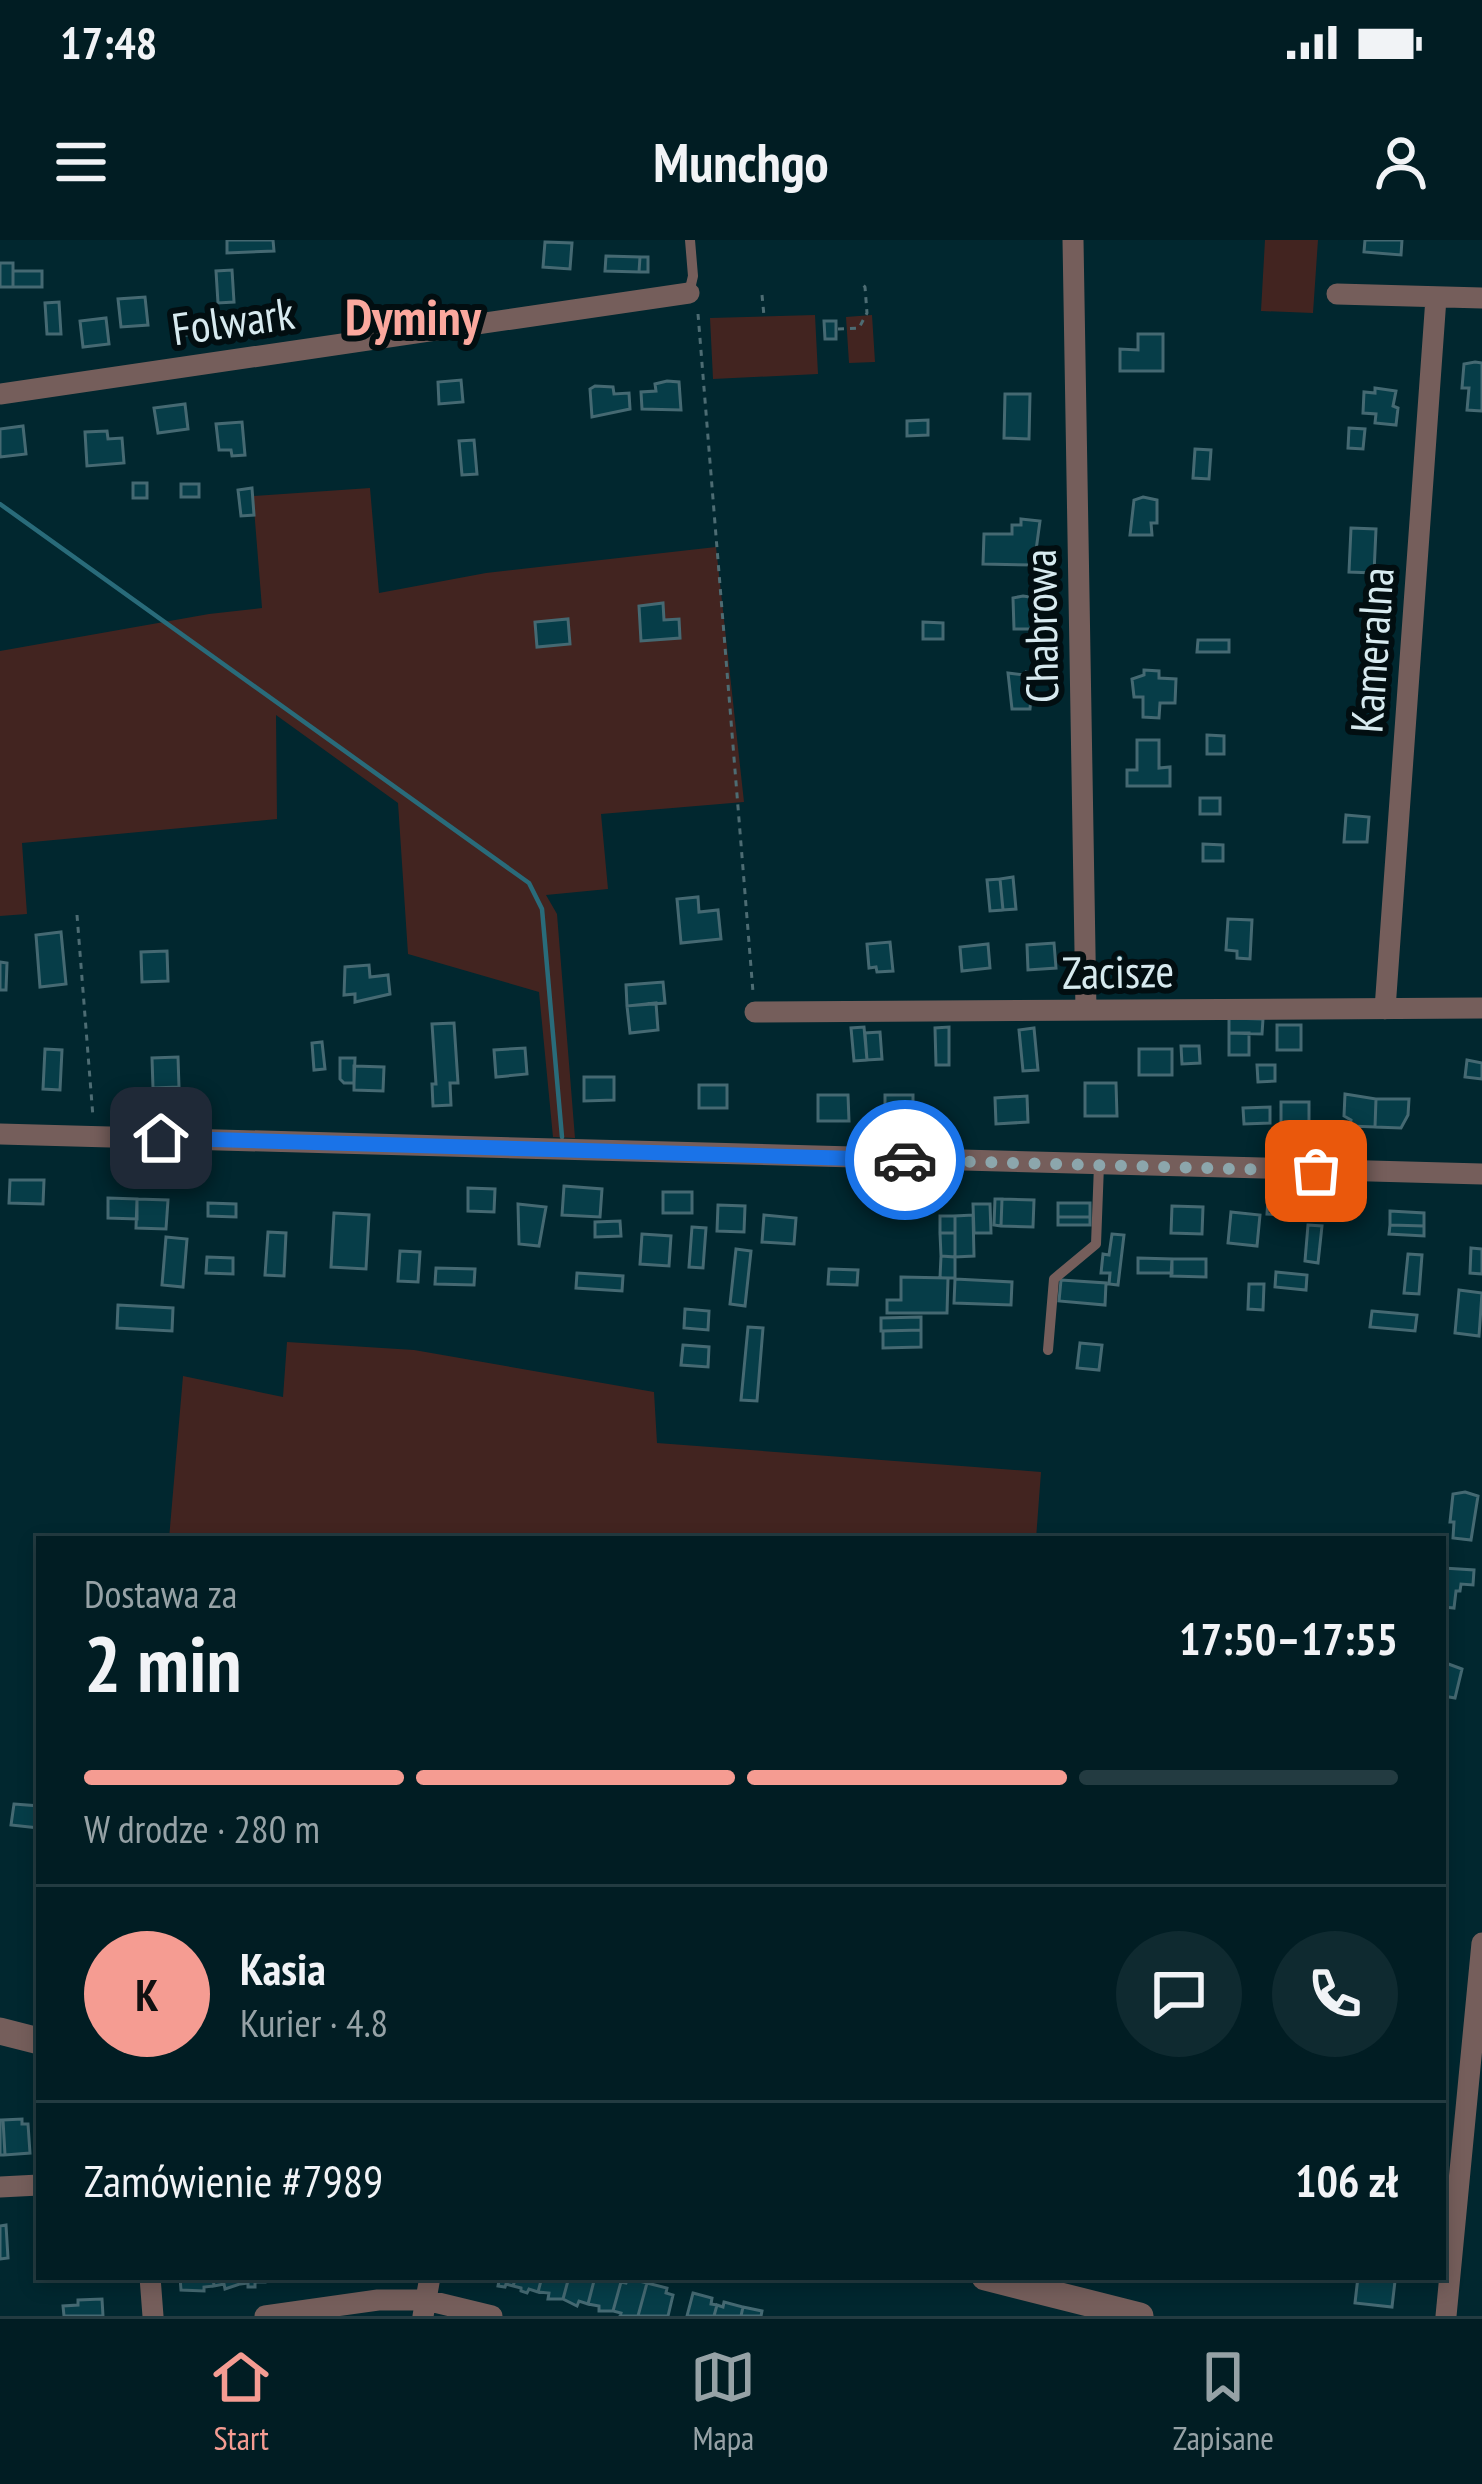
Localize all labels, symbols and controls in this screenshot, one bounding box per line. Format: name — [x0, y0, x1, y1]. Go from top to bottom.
text: 17:48 — [60, 13, 157, 71]
text: Munchgo — [653, 127, 829, 197]
icon: menu — [48, 129, 114, 195]
icon: person — [1368, 129, 1434, 195]
street label: Folwark — [168, 283, 298, 357]
district label: Dyminy — [345, 283, 482, 349]
street label: Chabrowa — [1010, 549, 1070, 703]
street label: Kameralna — [1336, 565, 1406, 735]
street label: Zacisze — [1061, 941, 1175, 1001]
pin — [110, 1087, 212, 1189]
courier — [845, 1100, 965, 1220]
icon: home — [128, 1105, 194, 1171]
pin — [1265, 1120, 1367, 1222]
icon: car — [872, 1127, 938, 1193]
icon: bag — [1283, 1138, 1349, 1204]
text: Dostawa za — [84, 1568, 237, 1619]
text: 17:50–17:55 — [1179, 1609, 1398, 1667]
text: 2 min — [84, 1613, 242, 1714]
text: W drodze · 280 m — [84, 1803, 320, 1854]
button: chat — [1116, 1931, 1242, 2057]
button: phone — [1272, 1931, 1398, 2057]
text: Kasia — [240, 1939, 326, 1997]
text: K — [135, 1965, 159, 2023]
text: Kurier · 4.8 — [240, 1997, 388, 2048]
text: Zamówienie #7989 — [84, 2151, 383, 2209]
text: 106 zł — [1295, 2151, 1398, 2209]
tab: Start — [208, 2344, 274, 2459]
tab: Mapa — [690, 2344, 756, 2459]
tab: Zapisane — [1173, 2344, 1274, 2459]

